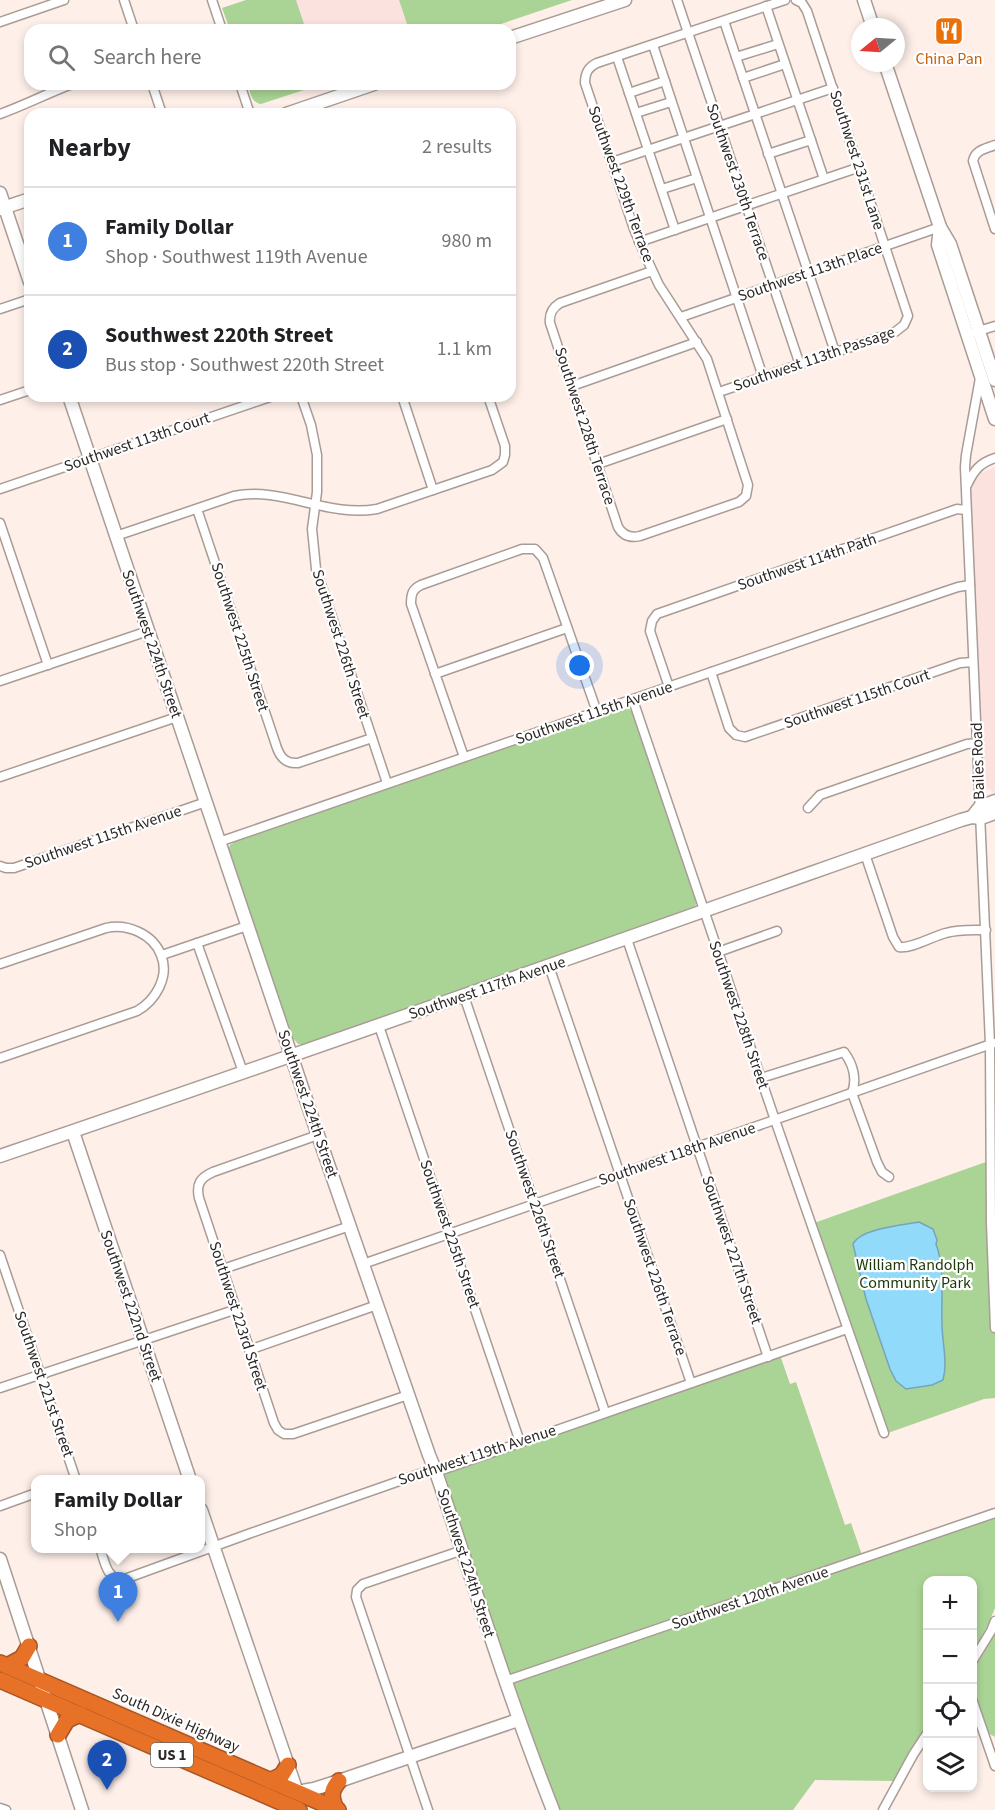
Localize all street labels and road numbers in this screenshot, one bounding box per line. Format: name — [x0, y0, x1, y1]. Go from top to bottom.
street label: Southwest 231st Lane — [824, 87, 890, 233]
street label: Southwest 230th Terrace — [701, 101, 775, 264]
street label: Southwest 229th Terrace — [582, 103, 660, 265]
street label: Southwest 113th Place — [735, 237, 885, 307]
street label: Southwest 113th Passage — [730, 321, 898, 397]
street label: Southwest 228th Terrace — [549, 344, 621, 508]
street label: Southwest 113th Court — [61, 406, 213, 477]
street label: Southwest 114th Path — [734, 528, 880, 596]
street label: Southwest 225th Street — [205, 560, 275, 715]
street label: Southwest 224th Street — [116, 567, 188, 722]
street label: Southwest 226th Street — [306, 567, 376, 722]
street label: Southwest 115th Court — [781, 663, 933, 734]
street label: Southwest 115th Avenue — [512, 676, 676, 750]
street label: Bailes Road — [966, 722, 990, 800]
street label: Southwest 115th Avenue — [21, 800, 185, 874]
street label: Southwest 228th Street — [703, 938, 775, 1093]
street label: Southwest 117th Avenue — [405, 951, 569, 1025]
street label: Southwest 224th Street — [272, 1027, 344, 1182]
street label: Southwest 118th Avenue — [595, 1117, 759, 1191]
street label: Southwest 226th Street — [499, 1127, 571, 1282]
street label: Southwest 225th Street — [414, 1157, 486, 1312]
street label: Southwest 227th Street — [696, 1173, 768, 1328]
street label: Southwest 226th Terrace — [618, 1196, 692, 1359]
street label: Southwest 222nd Street — [95, 1227, 168, 1385]
street label: Southwest 223rd Street — [203, 1239, 273, 1394]
street label: Southwest 221st Street — [9, 1308, 80, 1461]
street label: Southwest 119th Avenue — [395, 1419, 559, 1491]
street label: Southwest 224th Street — [431, 1486, 501, 1641]
street label: Southwest 120th Avenue — [668, 1561, 832, 1635]
street label: South Dixie Highway — [109, 1682, 244, 1758]
road number: US 1 — [151, 1743, 193, 1767]

